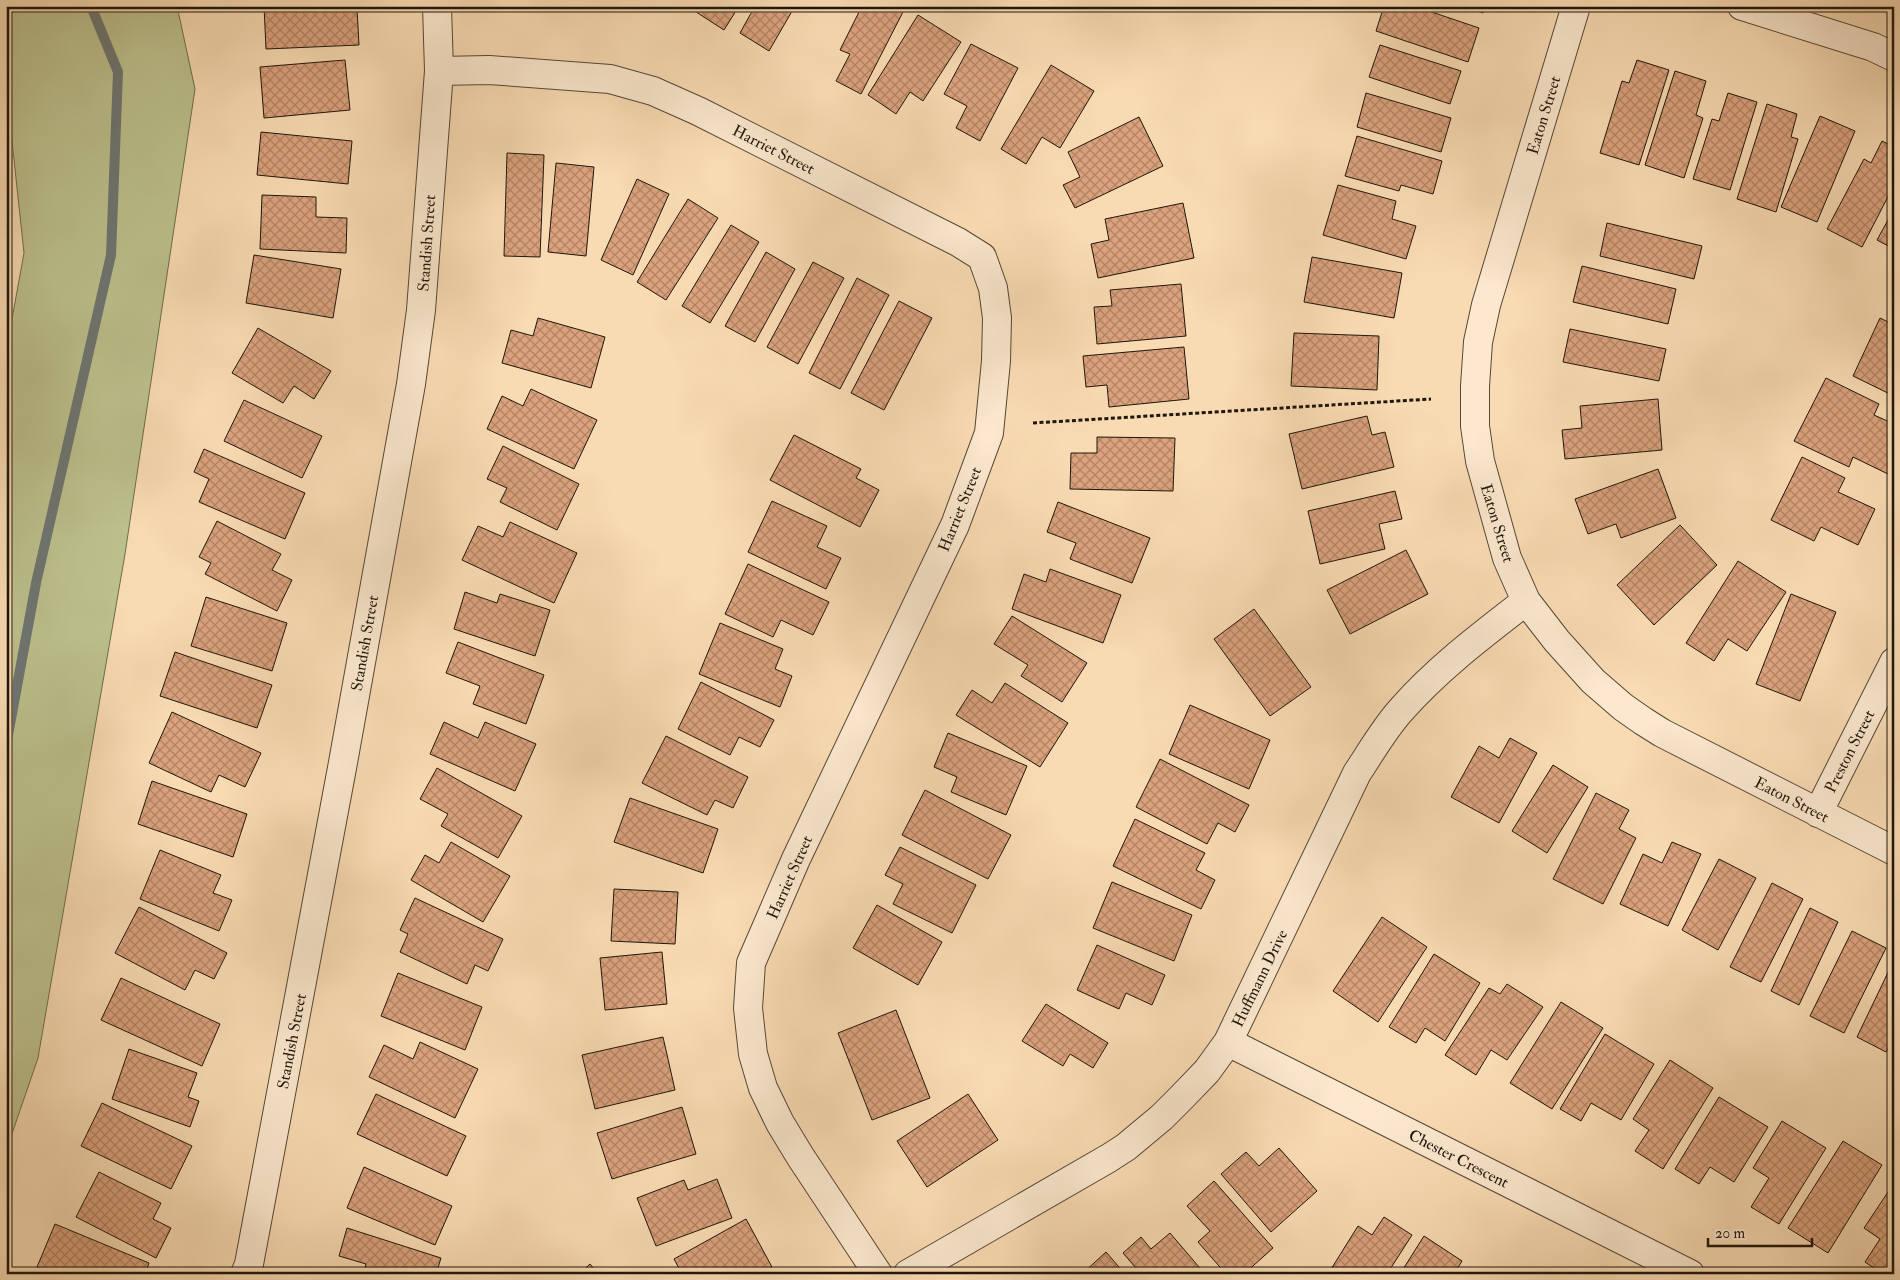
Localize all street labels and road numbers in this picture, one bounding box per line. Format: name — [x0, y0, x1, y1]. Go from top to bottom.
street label: Eaton Street — [1523, 74, 1565, 157]
street label: Harriet Street — [729, 121, 818, 179]
street label: Standish Street — [414, 194, 440, 292]
street label: Harriet Street — [934, 464, 986, 555]
street label: Eaton Street — [1476, 482, 1518, 565]
street label: Standish Street — [347, 594, 383, 693]
street label: Preston Street — [1820, 707, 1879, 796]
street label: Eaton Street — [1751, 773, 1832, 827]
street label: Harriet Street — [763, 832, 817, 922]
street label: Huffmann Drive — [1228, 926, 1292, 1030]
street label: Standish Street — [273, 992, 311, 1091]
street label: Chester Crescent — [1405, 1125, 1512, 1193]

